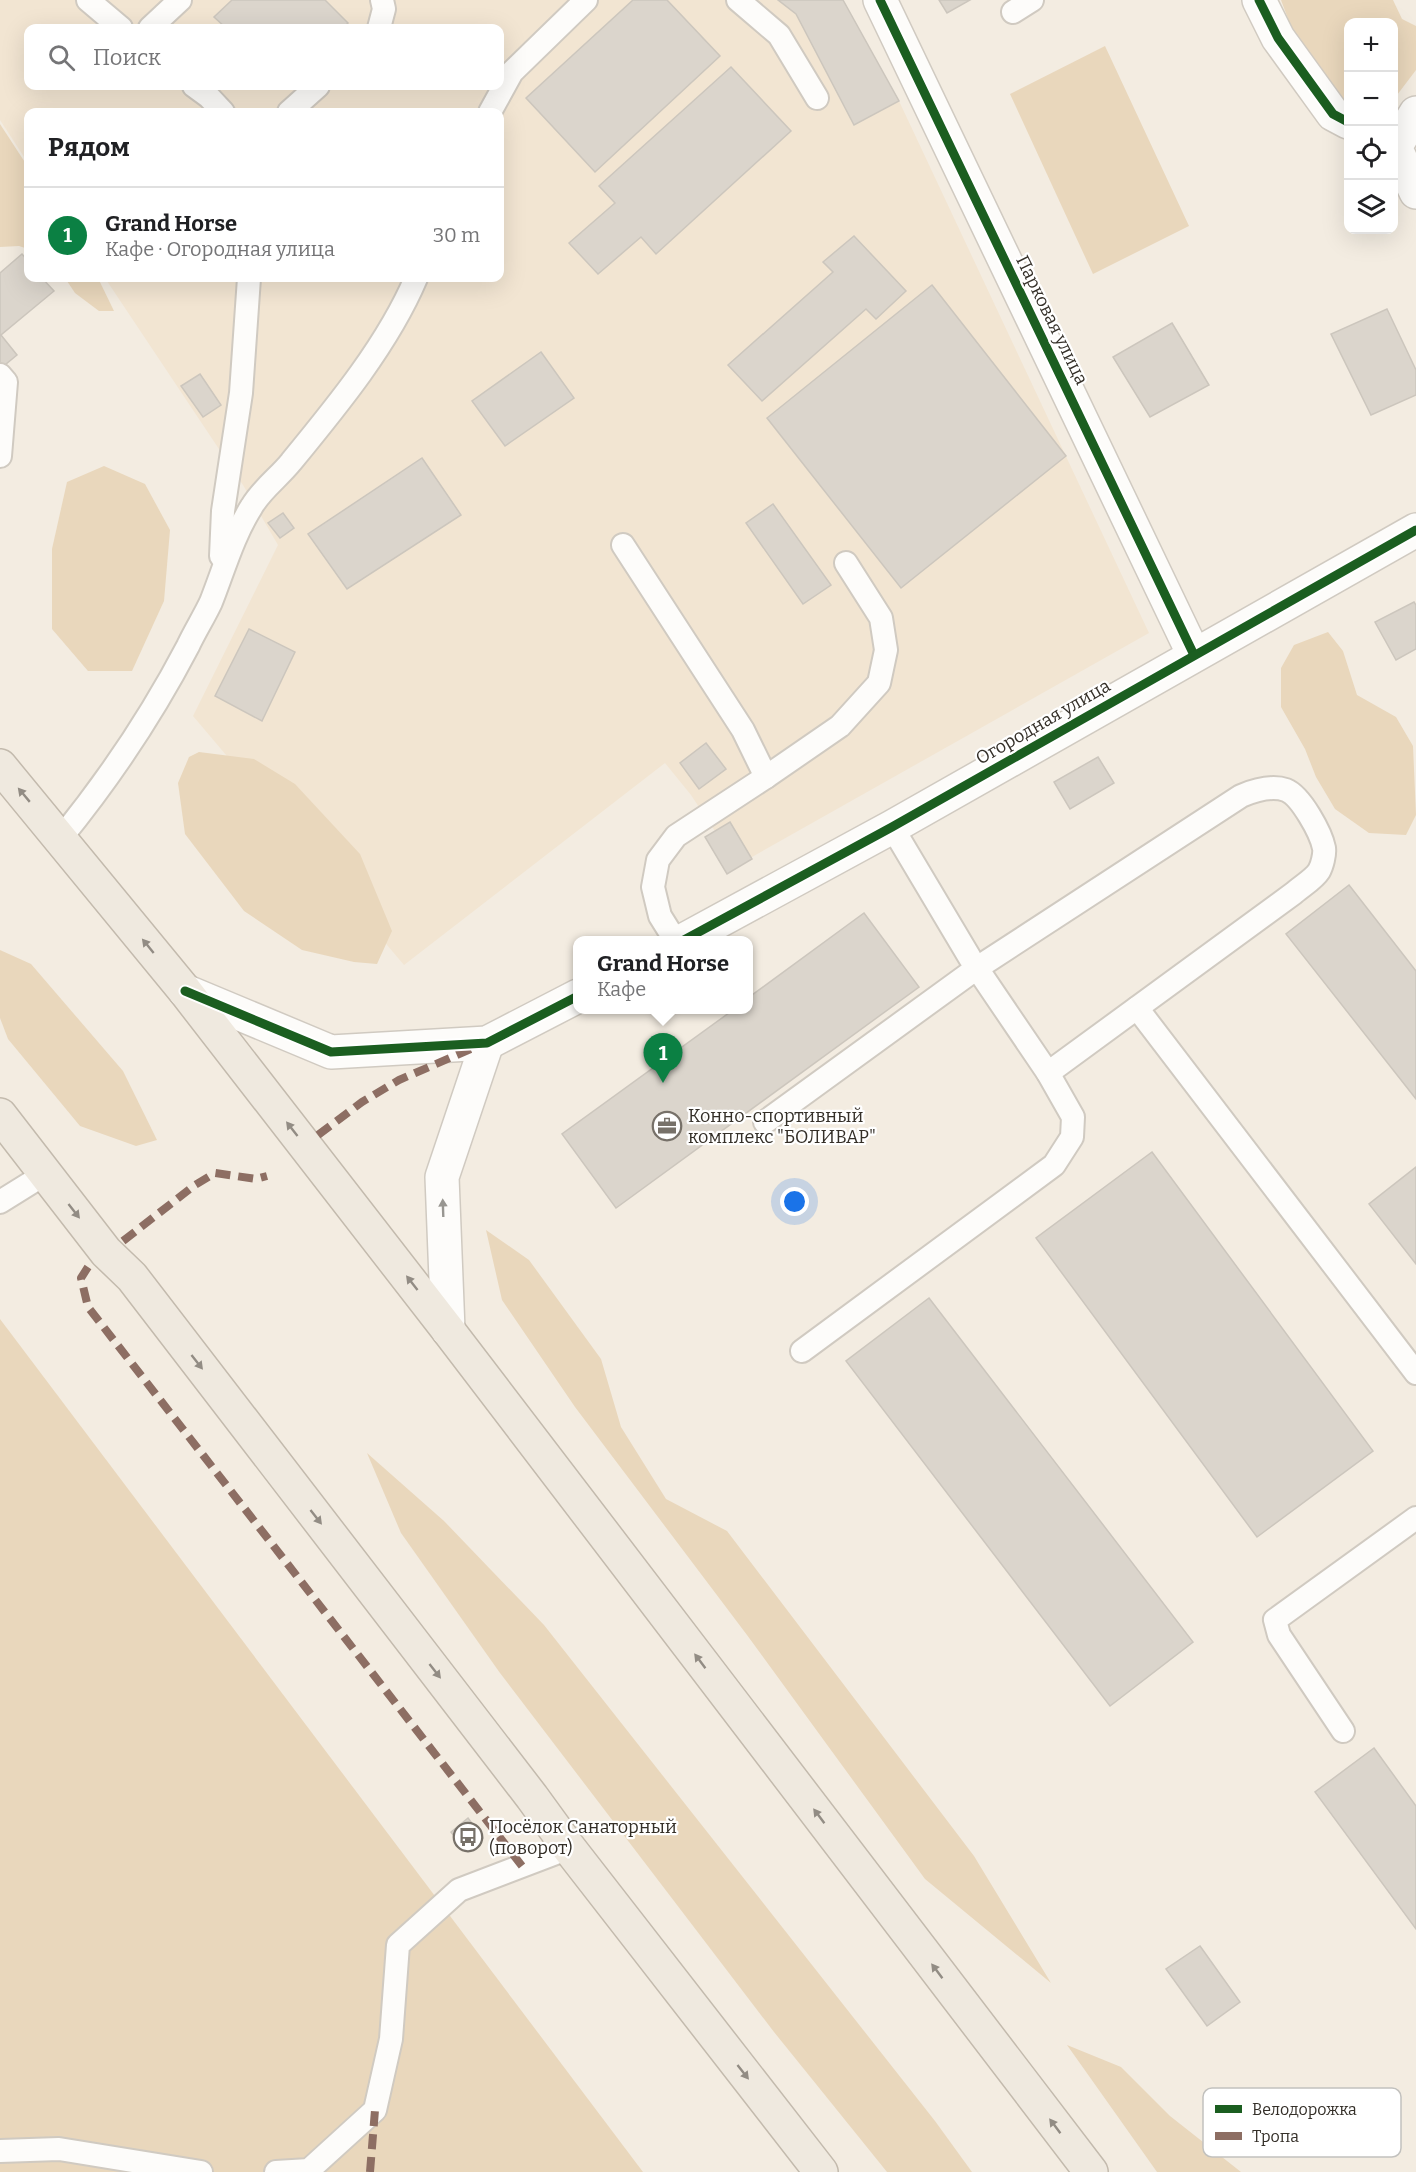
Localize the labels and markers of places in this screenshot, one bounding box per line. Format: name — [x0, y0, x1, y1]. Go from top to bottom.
pin: 1 — [644, 1034, 682, 1083]
place label: Конно-спортивный комплекс "БОЛИВАР" — [688, 1105, 876, 1148]
office icon: Конно-спортивный комплекс "БОЛИВАР" — [651, 1110, 683, 1142]
place label: Посёлок Санаторный (поворот) — [489, 1816, 677, 1859]
bus stop icon: Посёлок Санаторный (поворот) — [452, 1821, 484, 1853]

